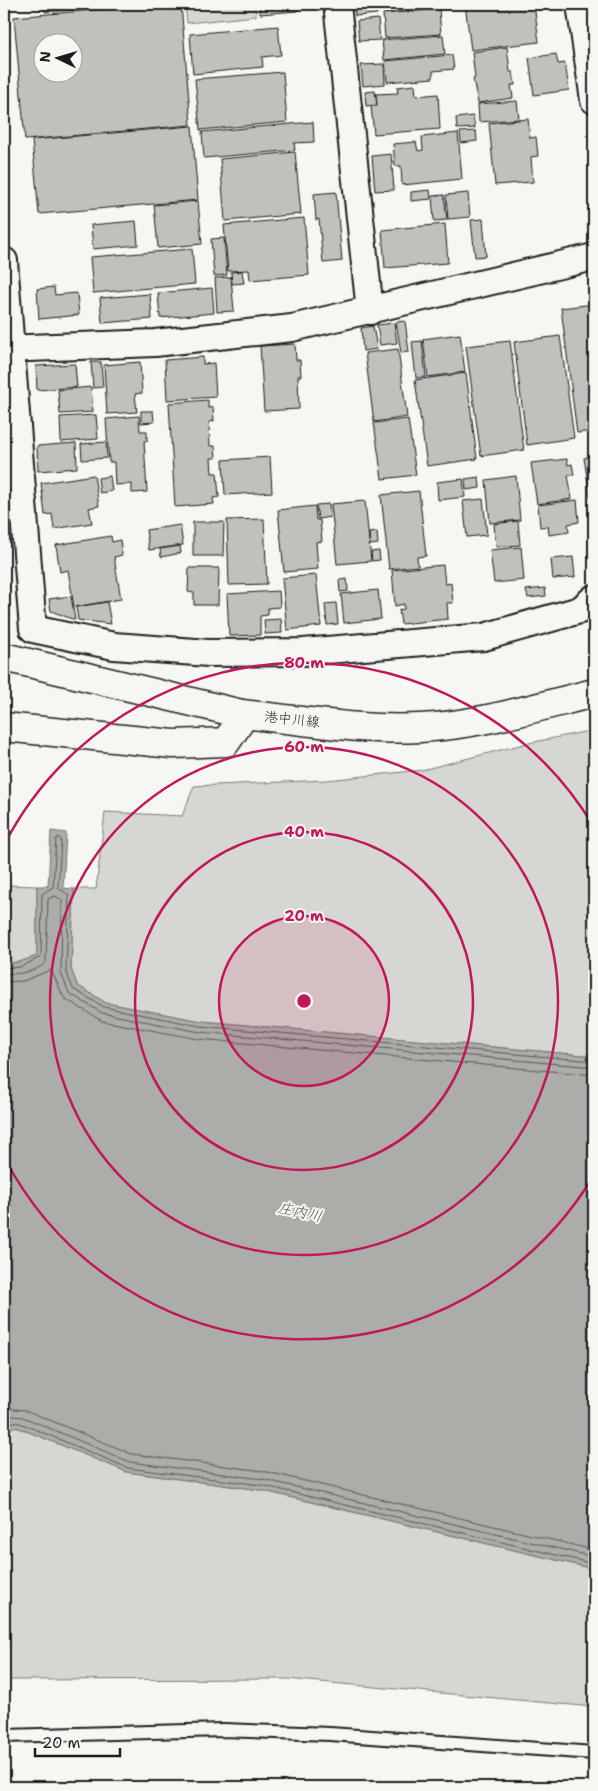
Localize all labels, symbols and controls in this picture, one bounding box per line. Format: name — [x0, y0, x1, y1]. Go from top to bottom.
north arrow — [32, 32, 82, 82]
text: N — [36, 51, 54, 63]
text: 80 m — [284, 653, 324, 673]
street label: 港中川線 — [263, 707, 321, 731]
text: 60 m — [284, 737, 324, 757]
text: 40 m — [284, 822, 324, 842]
text: 20 m — [284, 906, 324, 926]
centre of rings — [295, 992, 313, 1010]
water label: 庄内川 — [276, 1198, 324, 1226]
scale bar — [35, 1726, 120, 1758]
text: 20 m — [42, 1733, 81, 1753]

